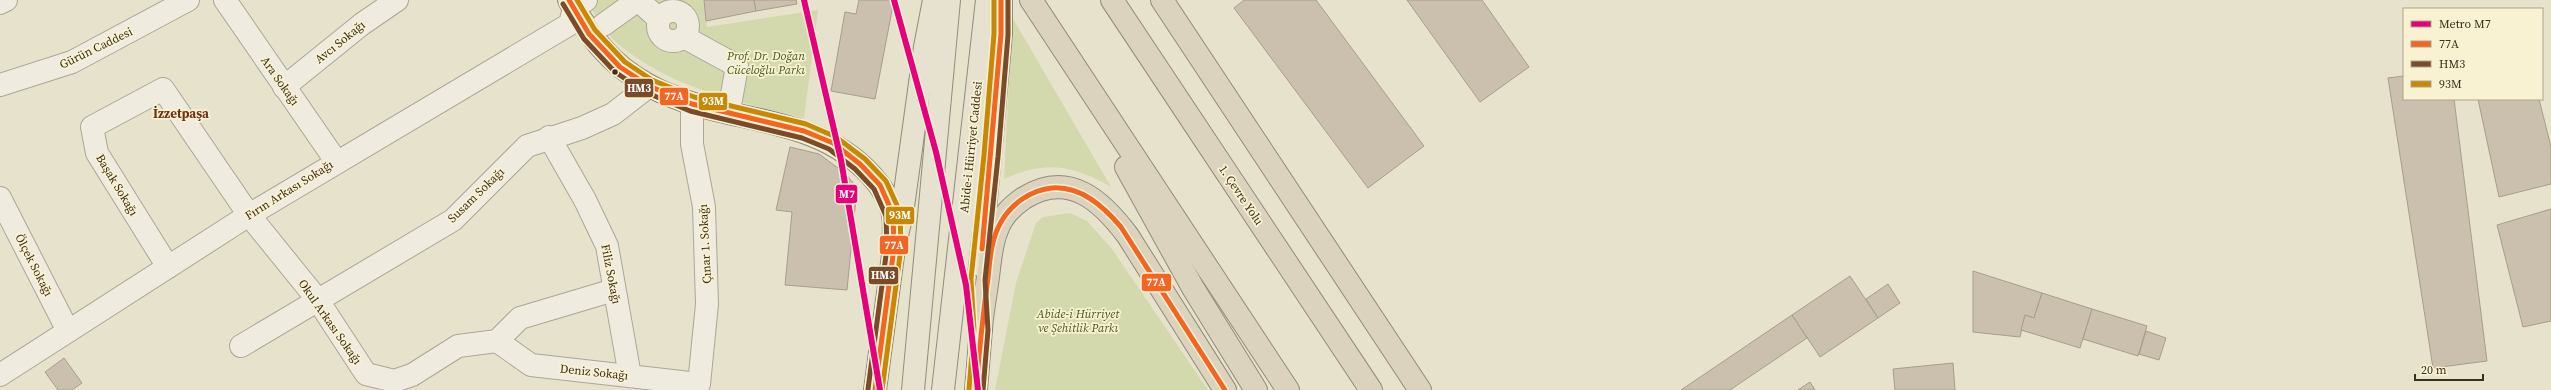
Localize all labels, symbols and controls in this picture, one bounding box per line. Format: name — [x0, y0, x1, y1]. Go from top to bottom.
legend — [2403, 8, 2543, 100]
text: Metro M7 — [2439, 16, 2491, 32]
street label: Avcı Sokağı — [312, 17, 369, 67]
street label: Gürün Caddesi — [57, 23, 136, 73]
text: 77A — [2439, 36, 2459, 52]
park label: Prof. Dr. Doğan Cüceloğlu Parkı — [726, 48, 805, 78]
street label: Ara Sokağı — [257, 53, 303, 109]
text: HM3 — [2439, 56, 2465, 72]
unlabelled marker — [610, 67, 620, 77]
text: 93M — [2439, 76, 2462, 92]
line badge: HM3 — [624, 78, 654, 98]
street label: Abide-i Hürriyet Caddesi — [956, 80, 986, 214]
text: HM3 — [627, 81, 651, 96]
line badge: 77A — [659, 87, 689, 106]
text: 77A — [664, 89, 684, 104]
line badge: 93M — [698, 92, 728, 111]
text: 93M — [702, 94, 724, 109]
district label: İzzetpaşa — [153, 105, 209, 122]
street label: Başak Sokağı — [92, 151, 142, 219]
street label: Fırın Arkası Sokağı — [242, 156, 336, 224]
street label: 1. Çevre Yolu — [1215, 162, 1267, 228]
street label: Susam Sokağı — [444, 164, 508, 226]
line badge: M7 — [835, 184, 858, 204]
text: M7 — [839, 187, 855, 202]
street label: Çınar 1. Sokağı — [695, 203, 715, 284]
line badge: 93M — [885, 206, 915, 225]
text: 93M — [889, 208, 911, 223]
street label: Ölçek Sokağı — [11, 231, 57, 299]
line badge: 77A — [879, 235, 909, 255]
text: 77A — [884, 238, 904, 253]
street label: Filiz Sokağı — [597, 243, 625, 306]
line badge: HM3 — [868, 266, 899, 285]
text: HM3 — [871, 268, 895, 283]
line badge: 77A — [1141, 273, 1172, 292]
text: 77A — [1146, 275, 1166, 290]
street label: Okul Arkası Sokağı — [295, 276, 366, 368]
park label: Abide-i Hürriyet ve Şehitlik Parkı — [1036, 306, 1120, 336]
scale bar — [2415, 356, 2483, 382]
street label: Deniz Sokağı — [559, 360, 629, 384]
text: 20 m — [2421, 362, 2447, 378]

